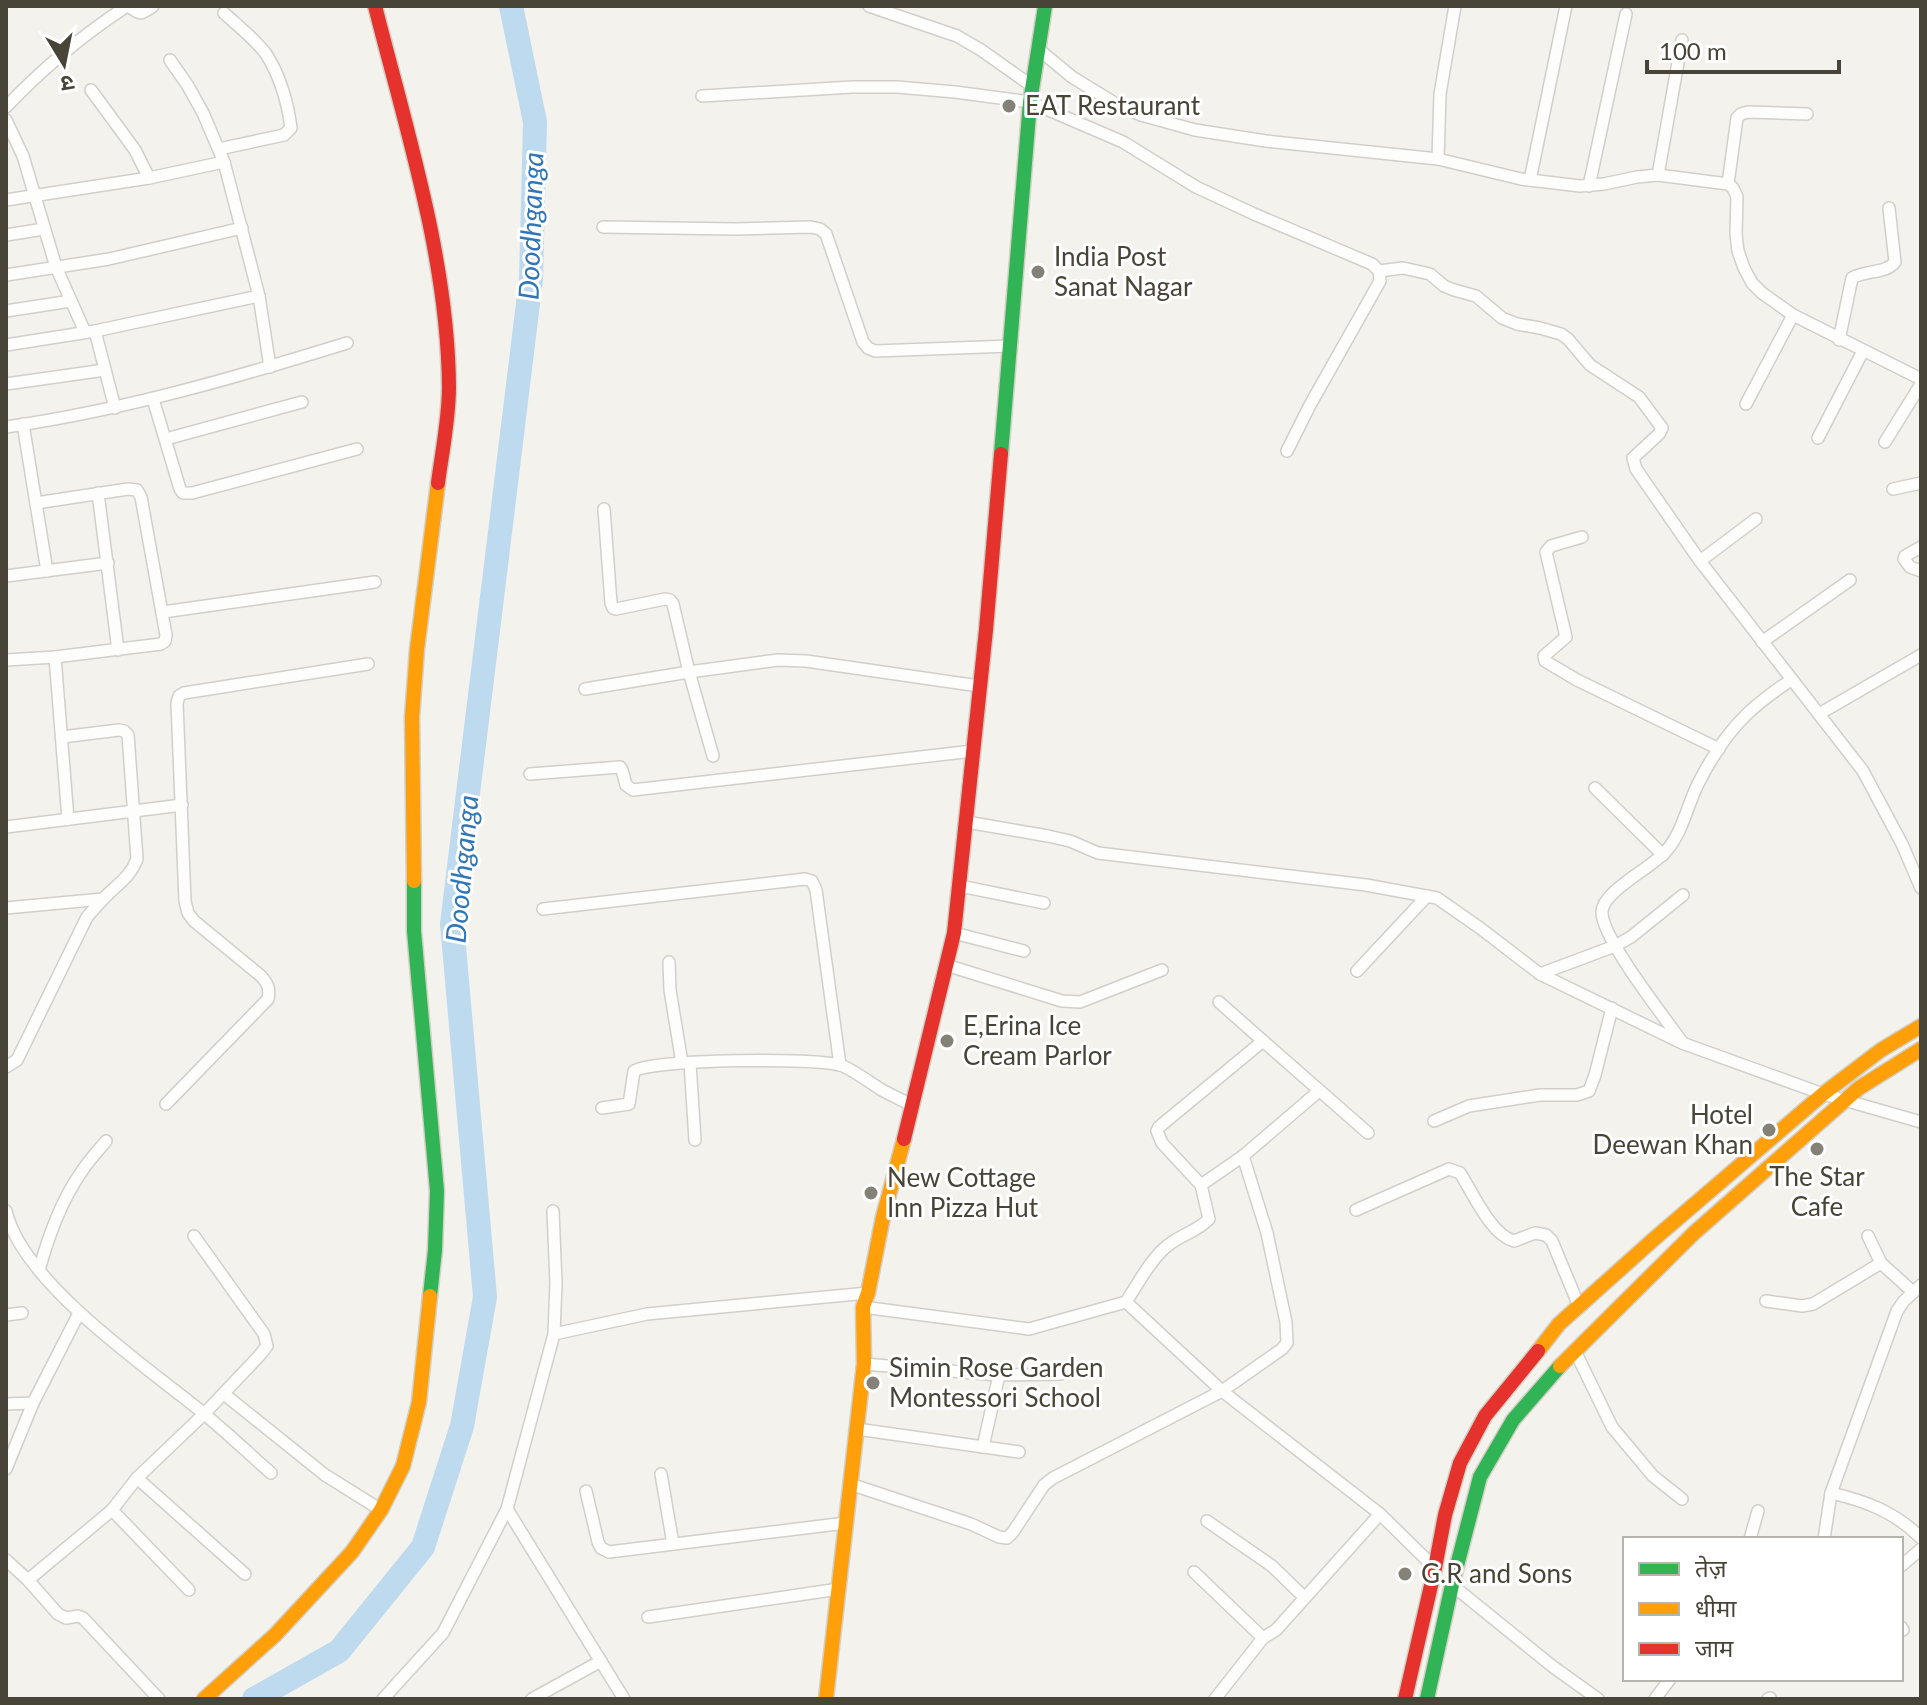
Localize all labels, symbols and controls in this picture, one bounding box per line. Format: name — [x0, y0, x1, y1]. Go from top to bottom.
north arrow — [24, 24, 104, 104]
scale bar — [1647, 24, 1839, 74]
text: 100 m — [1659, 36, 1727, 65]
text: उ — [58, 70, 76, 99]
place label: EAT Restaurant — [1025, 89, 1201, 121]
marker: EAT Restaurant — [1000, 97, 1018, 115]
water label: Doodhganga — [510, 151, 550, 301]
place label: India Post Sanat Nagar — [1054, 240, 1193, 302]
marker: India Post Sanat Nagar — [1029, 263, 1047, 281]
water label: Doodhganga — [438, 794, 484, 944]
place label: E,Erina Ice Cream Parlor — [963, 1009, 1112, 1071]
marker: E,Erina Ice Cream Parlor — [938, 1032, 956, 1050]
place label: Hotel Deewan Khan — [1593, 1098, 1753, 1160]
marker: Hotel Deewan Khan — [1760, 1121, 1778, 1139]
marker: The Star Cafe — [1808, 1140, 1826, 1158]
place label: The Star Cafe — [1769, 1160, 1865, 1222]
place label: New Cottage Inn Pizza Hut — [887, 1161, 1039, 1223]
marker: New Cottage Inn Pizza Hut — [862, 1184, 880, 1202]
place label: Simin Rose Garden Montessori School — [889, 1351, 1103, 1413]
marker: Simin Rose Garden Montessori School — [864, 1374, 882, 1392]
legend — [1623, 1537, 1903, 1681]
text: तेज़ — [1695, 1553, 1728, 1582]
place label: G.R and Sons — [1421, 1557, 1572, 1589]
marker: G.R and Sons — [1396, 1565, 1414, 1583]
text: धीमा — [1695, 1593, 1737, 1622]
text: जाम — [1695, 1633, 1734, 1662]

